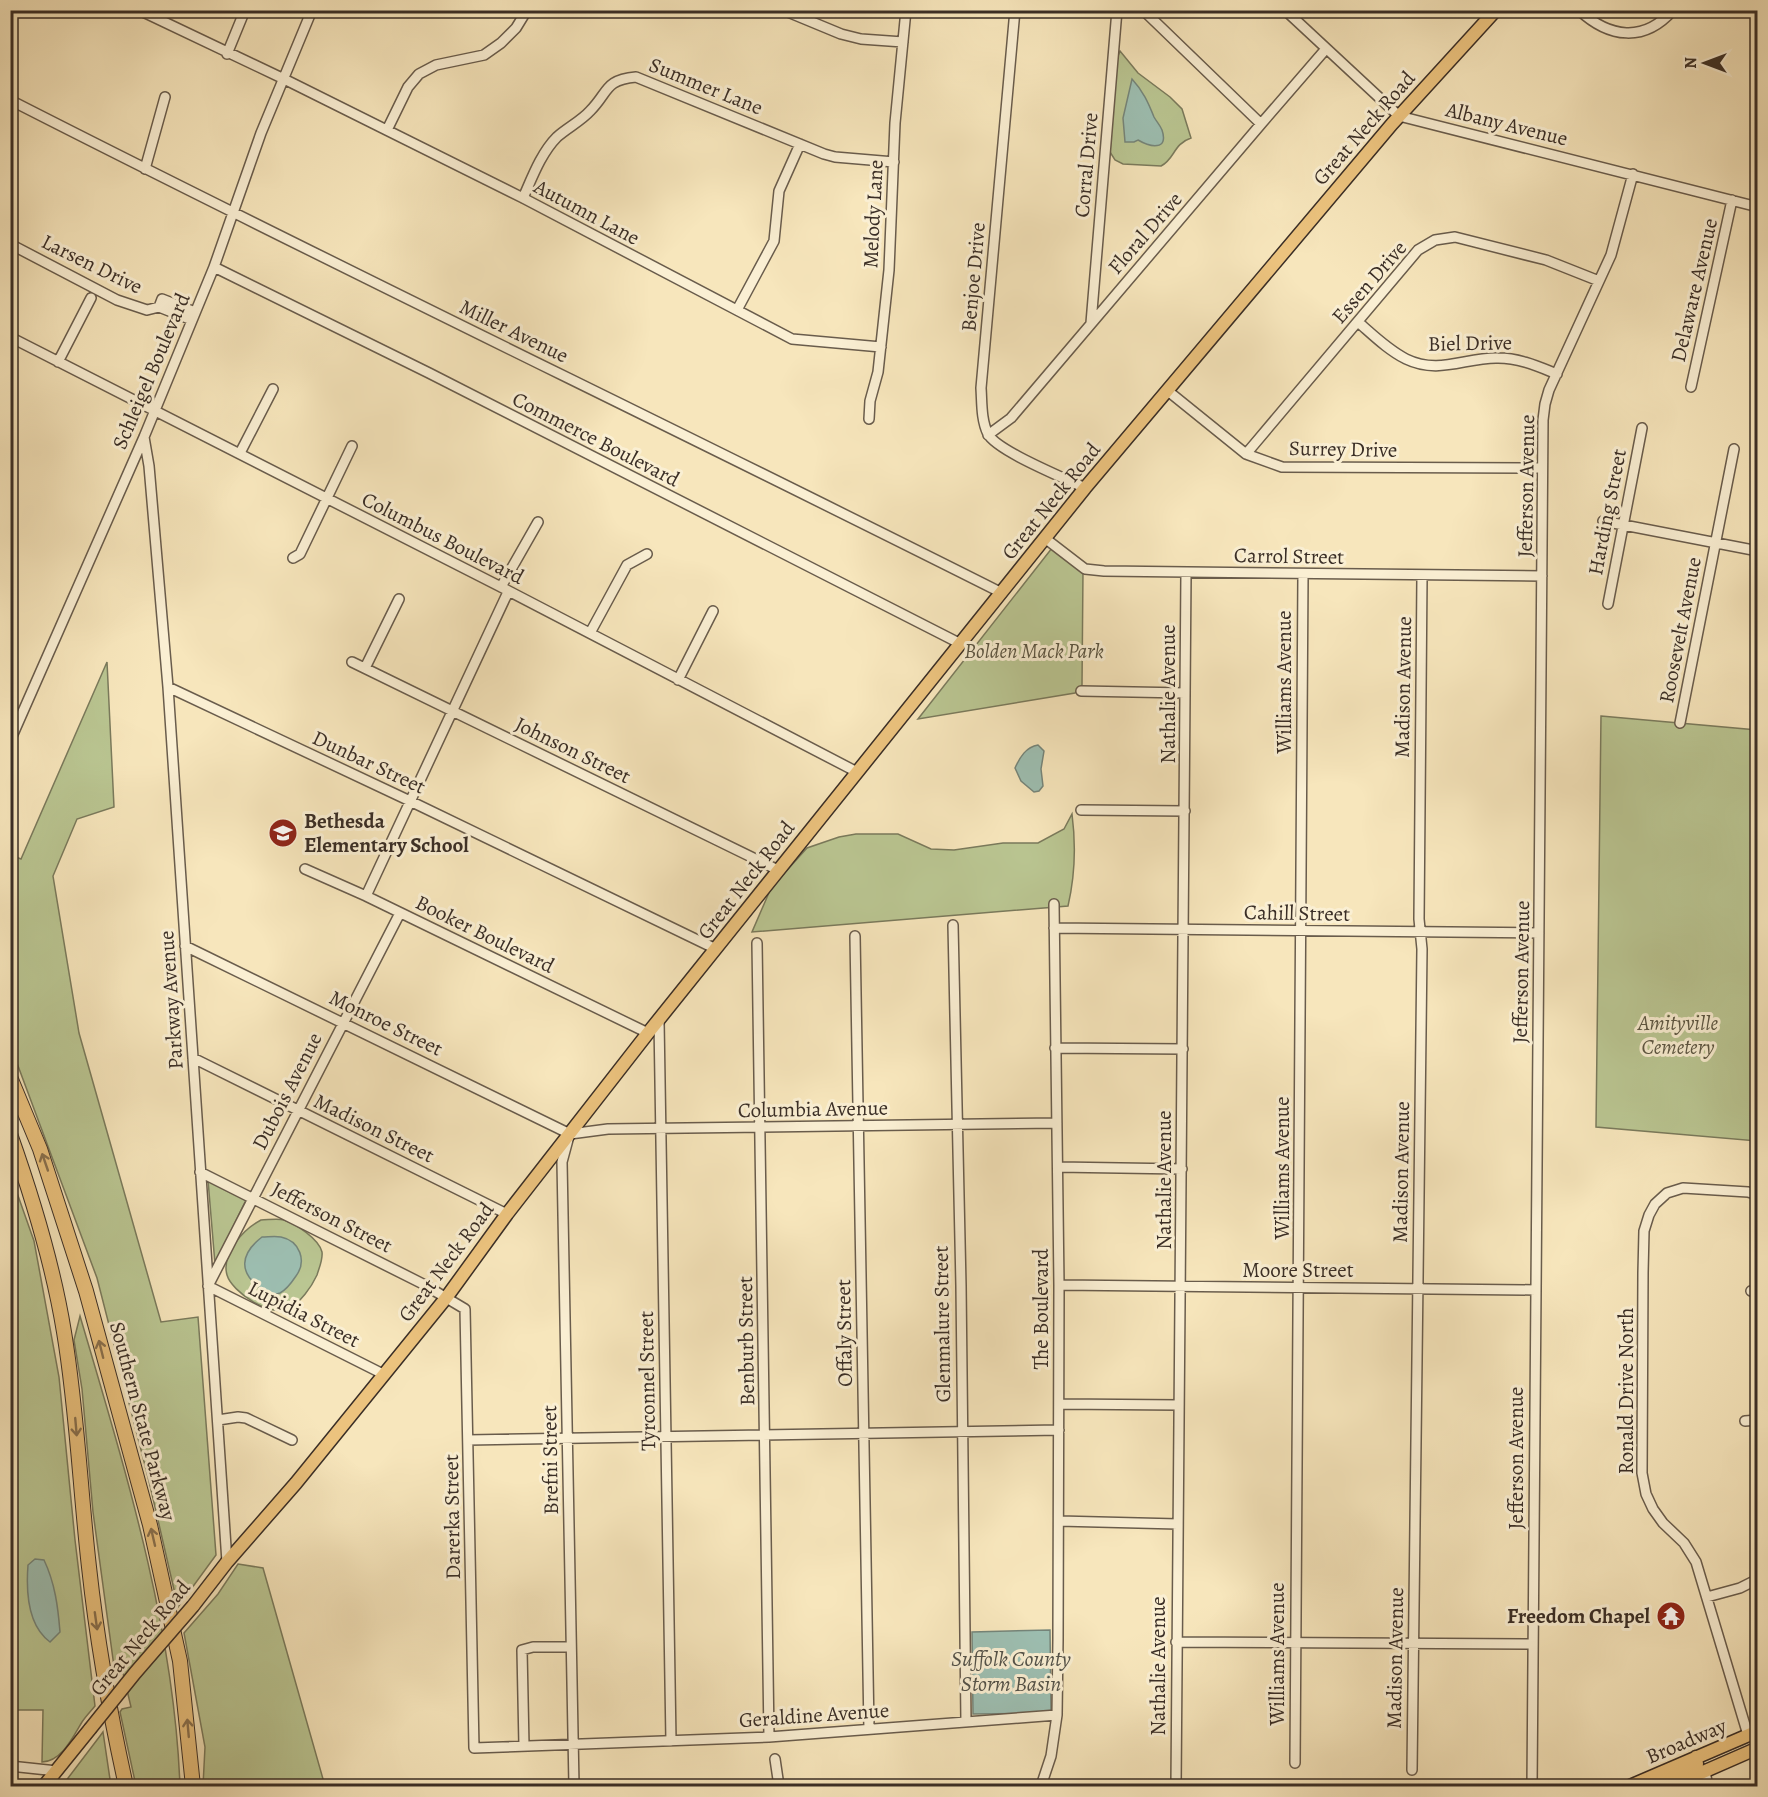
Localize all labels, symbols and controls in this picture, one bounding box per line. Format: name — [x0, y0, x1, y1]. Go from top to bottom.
north arrow — [1675, 33, 1735, 93]
street label: Summer Lane — [645, 50, 767, 122]
text: N — [1680, 57, 1702, 69]
street label: Great Neck Road — [1307, 64, 1422, 191]
street label: Albany Avenue — [1442, 95, 1571, 153]
street label: Corral Drive — [1067, 111, 1105, 219]
street label: Melody Lane — [856, 159, 890, 269]
street label: Autumn Lane — [528, 172, 645, 252]
street label: Floral Drive — [1102, 186, 1188, 280]
street label: Delaware Avenue — [1664, 215, 1724, 365]
street label: Benjoe Drive — [954, 221, 992, 333]
street label: Larsen Drive — [37, 227, 147, 301]
street label: Essen Drive — [1325, 235, 1413, 329]
street label: Schleigel Boulevard — [105, 288, 197, 453]
street label: Miller Avenue — [455, 293, 573, 369]
street label: Biel Drive — [1428, 328, 1512, 358]
street label: Commerce Boulevard — [508, 385, 685, 494]
street label: Jefferson Avenue — [1511, 414, 1541, 558]
street label: Surrey Drive — [1289, 434, 1397, 464]
street label: Great Neck Road — [995, 436, 1107, 565]
street label: Harding Street — [1581, 446, 1633, 578]
street label: Columbus Boulevard — [357, 485, 529, 591]
street label: Carrol Street — [1234, 541, 1344, 571]
street label: Roosevelt Avenue — [1652, 555, 1708, 705]
street label: Williams Avenue — [1270, 610, 1298, 755]
street label: Madison Avenue — [1388, 616, 1418, 758]
street label: Nathalie Avenue — [1154, 624, 1182, 764]
park label: Bolden Mack Park — [964, 637, 1104, 665]
street label: Johnson Street — [510, 710, 636, 790]
street label: Dunbar Street — [308, 724, 430, 800]
place label: Bethesda Elementary School — [304, 807, 469, 859]
street label: Great Neck Road — [691, 814, 801, 945]
school or university icon: Bethesda Elementary School — [267, 817, 299, 849]
street label: Booker Boulevard — [411, 888, 560, 980]
street label: Cahill Street — [1244, 898, 1350, 928]
street label: Jefferson Avenue — [1506, 900, 1536, 1044]
street label: Parkway Avenue — [152, 930, 190, 1070]
street label: Monroe Street — [325, 983, 447, 1063]
park label: Amityville Cemetery — [1637, 1009, 1718, 1061]
street label: Dubois Avenue — [245, 1027, 329, 1155]
street label: Madison Street — [309, 1087, 439, 1169]
street label: Columbia Avenue — [738, 1094, 888, 1124]
street label: Williams Avenue — [1268, 1096, 1296, 1241]
street label: Madison Avenue — [1386, 1101, 1416, 1243]
street label: Nathalie Avenue — [1150, 1110, 1178, 1250]
one-way arrow — [38, 1153, 49, 1172]
street label: Jefferson Street — [267, 1175, 397, 1259]
street label: Great Neck Road — [392, 1196, 501, 1328]
street label: Glenmalure Street — [927, 1245, 957, 1403]
street label: The Boulevard — [1027, 1248, 1055, 1369]
street label: Moore Street — [1242, 1256, 1354, 1284]
street label: Lupidia Street — [243, 1274, 365, 1354]
street label: Benburb Street — [731, 1276, 761, 1406]
street label: Offaly Street — [829, 1279, 859, 1387]
street label: Ronald Drive North — [1612, 1307, 1640, 1475]
street label: Tyrconnel Street — [632, 1311, 662, 1451]
street label: Southern State Parkway — [103, 1318, 183, 1524]
one-way arrow — [95, 1339, 107, 1358]
street label: Jefferson Avenue — [1502, 1387, 1530, 1529]
street label: Brefni Street — [535, 1405, 565, 1515]
one-way arrow — [71, 1417, 82, 1437]
street label: Darerka Street — [437, 1454, 467, 1580]
one-way arrow — [146, 1527, 158, 1546]
street label: Great Neck Road — [83, 1574, 197, 1702]
street label: Williams Avenue — [1263, 1582, 1291, 1727]
street label: Madison Avenue — [1380, 1587, 1410, 1729]
street label: Nathalie Avenue — [1144, 1596, 1172, 1736]
temple icon: Freedom Chapel — [1655, 1600, 1687, 1632]
place label: Freedom Chapel — [1507, 1602, 1650, 1630]
one-way arrow — [90, 1611, 101, 1631]
water label: Suffolk County Storm Basin — [951, 1644, 1071, 1699]
street label: Geraldine Avenue — [738, 1696, 890, 1734]
street label: Broadway — [1641, 1711, 1731, 1770]
one-way arrow — [182, 1719, 193, 1739]

